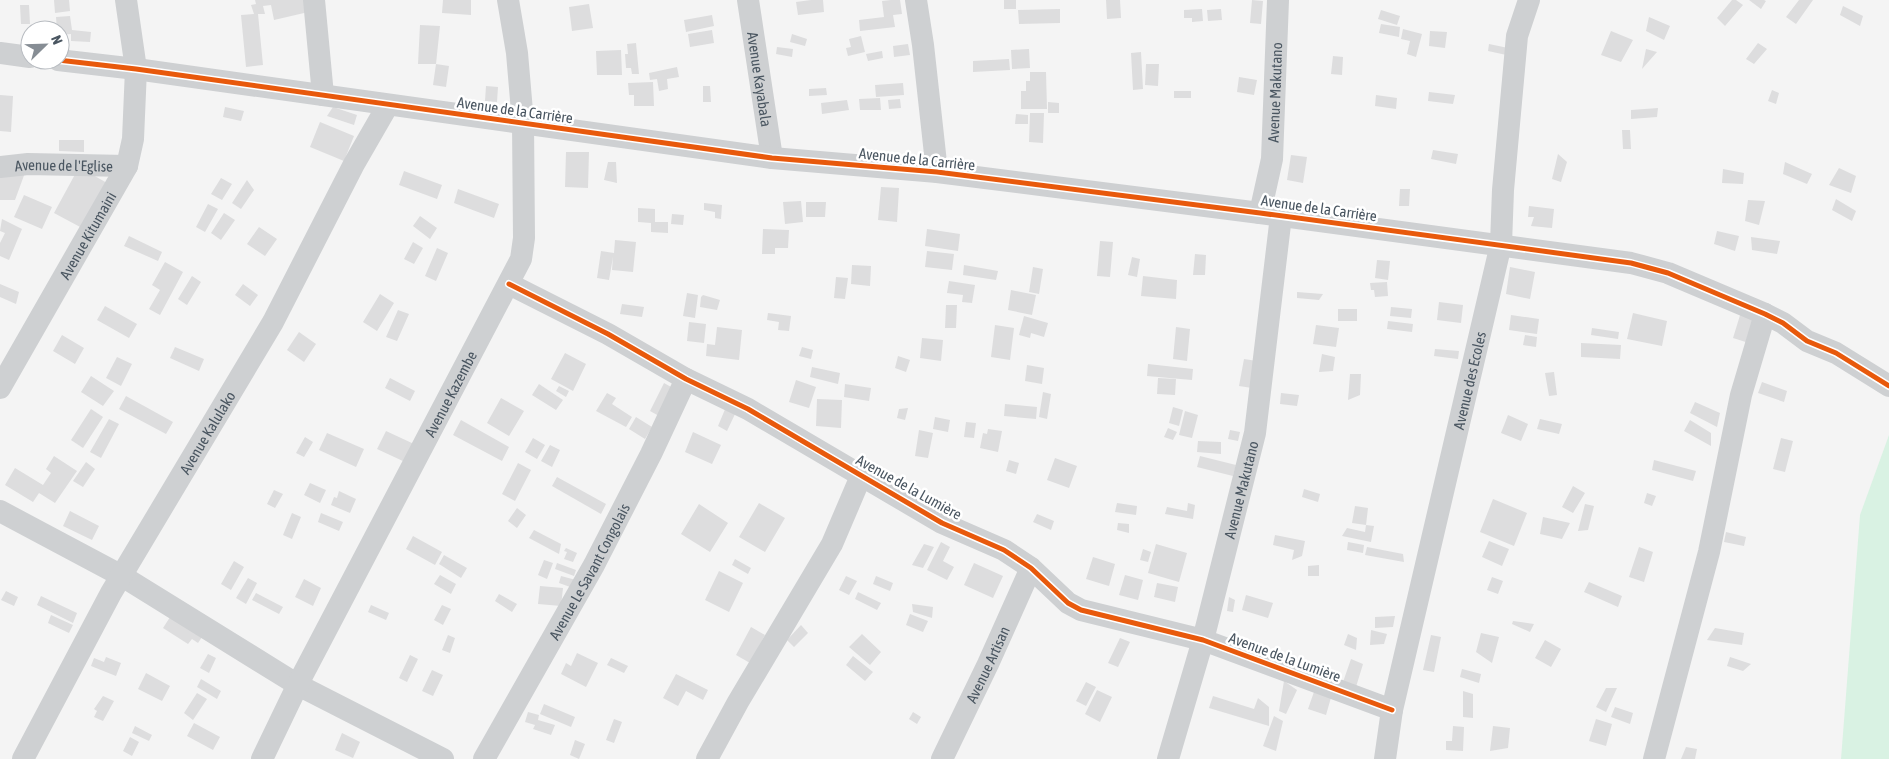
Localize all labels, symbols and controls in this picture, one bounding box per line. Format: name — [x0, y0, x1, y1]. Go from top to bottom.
north arrow — [20, 20, 70, 70]
street label: Avenue Kayabala — [744, 30, 776, 128]
text: N — [48, 33, 66, 47]
street label: Avenue Makutano — [1264, 42, 1285, 143]
street label: Avenue de la Carrière — [456, 93, 574, 127]
street label: Avenue de la Carrière — [858, 144, 976, 174]
street label: Avenue de l'Eglise — [14, 156, 113, 174]
street label: Avenue Kitumaini — [56, 188, 119, 282]
street label: Avenue de la Carrière — [1260, 191, 1378, 225]
street label: Avenue des Ecoles — [1449, 330, 1489, 431]
street label: Avenue Kazembe — [421, 348, 480, 439]
street label: Avenue Kalulako — [176, 388, 238, 477]
street label: Avenue Makutano — [1220, 439, 1261, 540]
street label: Avenue de la Lumière — [853, 451, 965, 523]
street label: Avenue Le Savant Congolais — [545, 500, 633, 642]
street label: Avenue Artisan — [962, 623, 1012, 705]
street label: Avenue de la Lumière — [1227, 629, 1343, 685]

